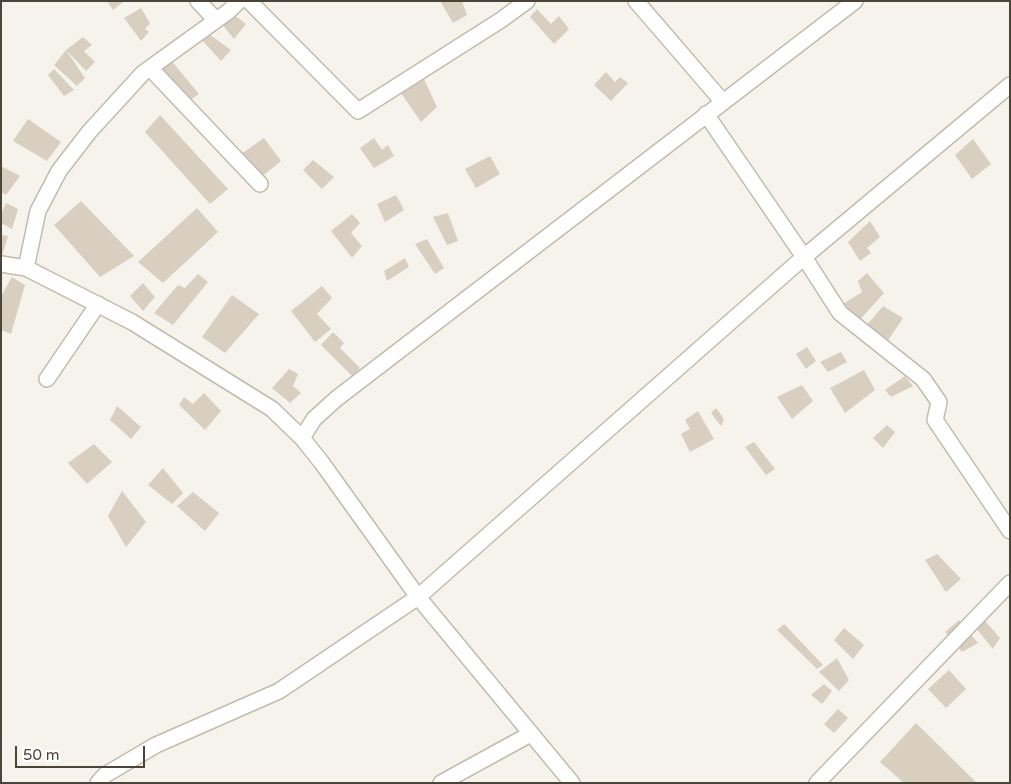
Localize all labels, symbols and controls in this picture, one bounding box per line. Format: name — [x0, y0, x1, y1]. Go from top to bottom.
scale bar — [18, 736, 148, 768]
text: 50 m — [23, 746, 60, 764]

